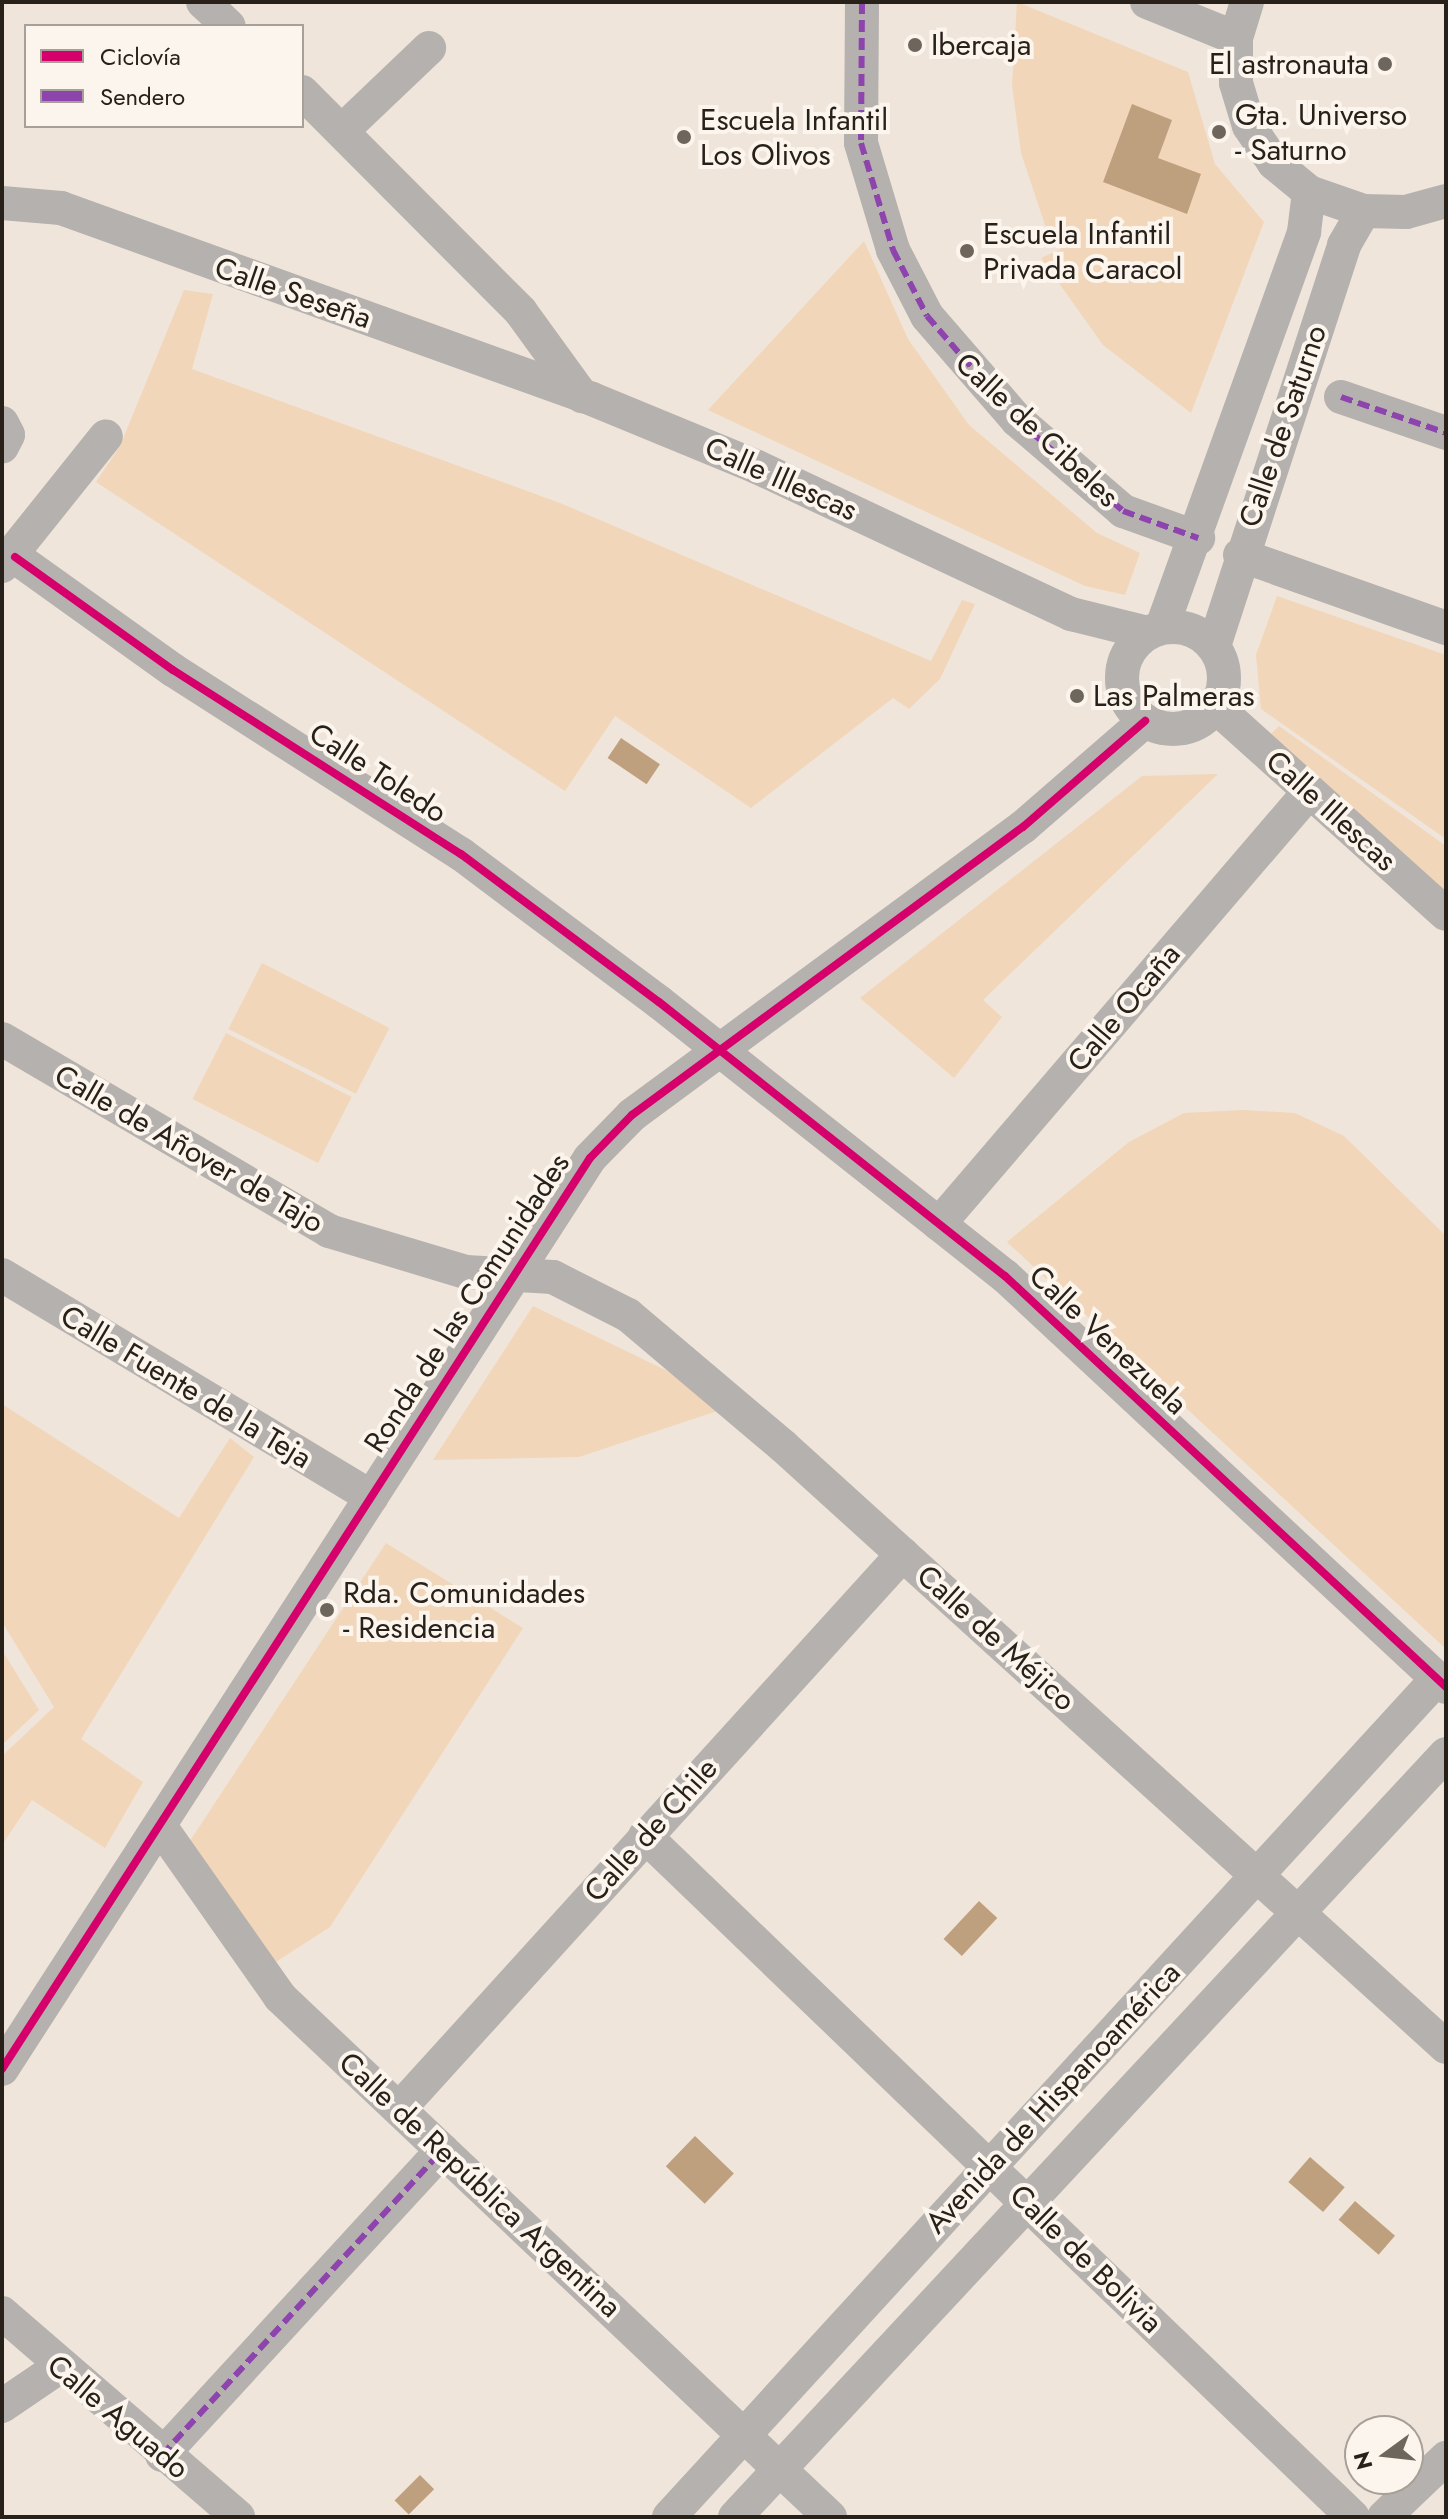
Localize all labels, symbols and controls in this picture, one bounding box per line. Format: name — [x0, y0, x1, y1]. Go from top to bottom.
legend — [24, 24, 304, 128]
place label: Ibercaja — [931, 27, 1031, 63]
marker: Ibercaja — [906, 36, 924, 54]
text: Ciclovía — [100, 39, 181, 74]
place label: El astronauta — [1209, 46, 1369, 82]
marker: El astronauta — [1376, 55, 1394, 73]
text: Sendero — [100, 79, 185, 114]
place label: Gta. Universo - Saturno — [1235, 97, 1407, 168]
place label: Escuela Infantil Los Olivos — [700, 102, 888, 172]
marker: Gta. Universo - Saturno — [1210, 123, 1228, 141]
marker: Escuela Infantil Los Olivos — [675, 128, 693, 146]
place label: Escuela Infantil Privada Caracol — [983, 216, 1182, 286]
marker: Escuela Infantil Privada Caracol — [958, 242, 976, 260]
street label: Calle Seseña — [210, 249, 376, 337]
street label: Calle de Saturno — [1232, 320, 1334, 532]
street label: Calle de Cibeles — [948, 345, 1126, 515]
street label: Calle Illescas — [699, 429, 863, 529]
place label: Las Palmeras — [1093, 678, 1255, 714]
marker: Las Palmeras — [1068, 687, 1086, 705]
street label: Calle Toledo — [303, 715, 453, 831]
street label: Calle Illescas — [1258, 743, 1404, 879]
street label: Calle Ocaña — [1060, 937, 1188, 1079]
street label: Calle de Añover de Tajo — [48, 1057, 330, 1241]
street label: Ronda de las Comunidades — [357, 1147, 577, 1459]
street label: Calle Venezuela — [1022, 1258, 1194, 1422]
street label: Calle Fuente de la Teja — [54, 1298, 318, 1476]
street label: Calle de Méjico — [909, 1558, 1083, 1718]
place label: Rda. Comunidades - Residencia — [343, 1575, 585, 1646]
marker: Rda. Comunidades - Residencia — [318, 1601, 336, 1619]
street label: Calle de Chile — [577, 1751, 725, 1909]
street label: Avenida de Hispanoamérica — [918, 1955, 1188, 2241]
street label: Calle de República Argentina — [331, 2045, 629, 2325]
street label: Calle de Bolivia — [1002, 2177, 1170, 2341]
street label: Calle Aguado — [40, 2347, 196, 2487]
north arrow — [1344, 2415, 1424, 2495]
text: N — [1345, 2448, 1380, 2473]

